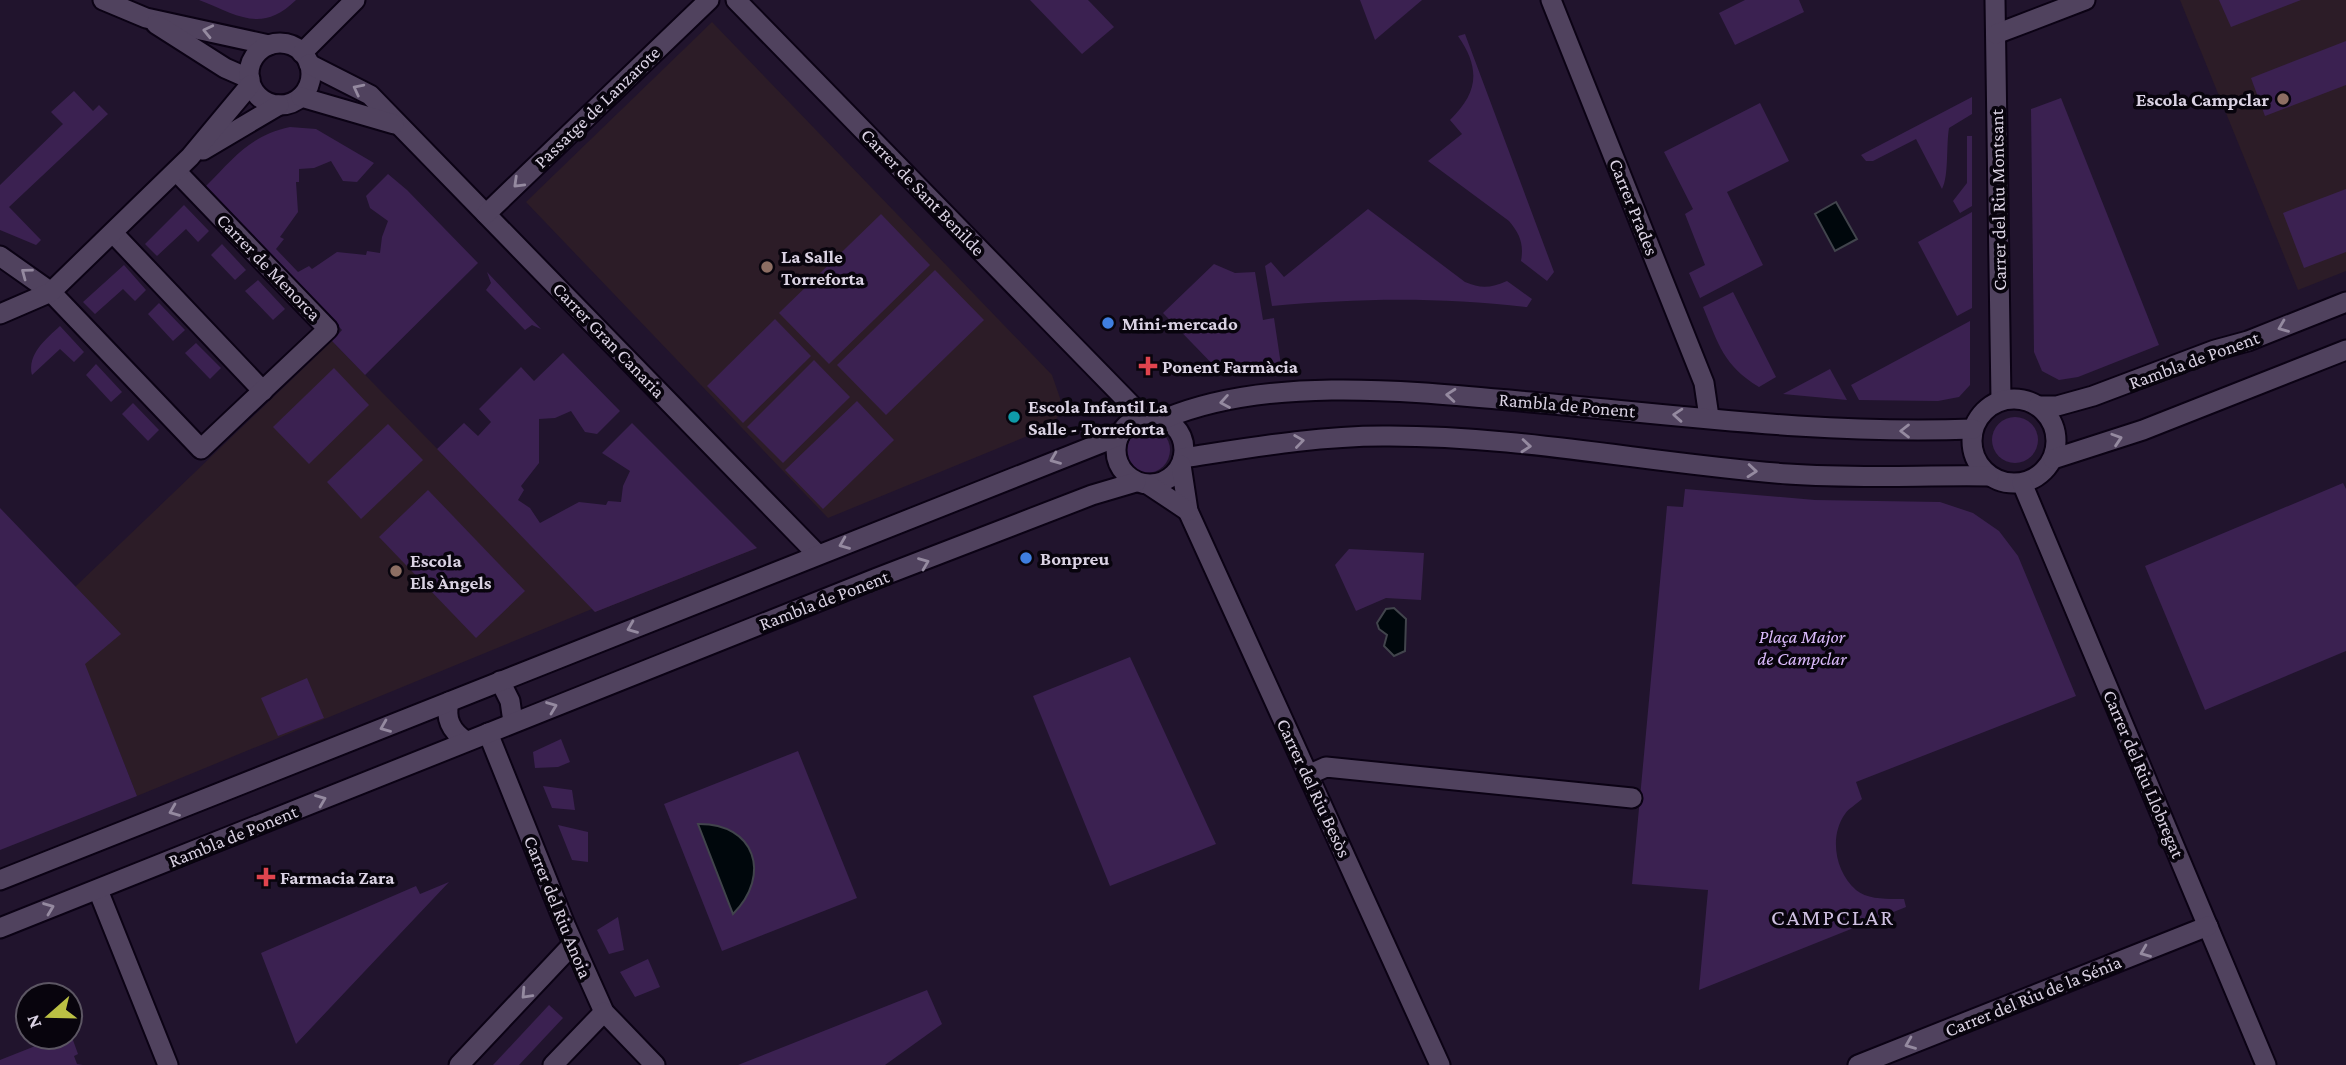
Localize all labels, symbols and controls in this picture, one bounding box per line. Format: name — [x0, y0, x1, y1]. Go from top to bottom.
one-way arrow — [202, 25, 214, 39]
street label: Passatge de Lanzarote — [530, 42, 664, 172]
one-way arrow — [353, 84, 365, 98]
place label: Escola Campclar — [2136, 89, 2269, 110]
marker: Escola Campclar — [2275, 91, 2291, 107]
street label: Carrer del Riu Montsant — [1986, 108, 2010, 291]
street label: Carrer de Sant Benilde — [857, 124, 989, 260]
street label: Carrer Prades — [1605, 156, 1663, 258]
one-way arrow — [513, 174, 526, 187]
street label: Carrer de Menorca — [213, 209, 325, 325]
place label: La Salle Torreforta — [781, 246, 865, 289]
marker: La Salle Torreforta — [759, 259, 775, 275]
one-way arrow — [21, 269, 34, 282]
street label: Carrer Gran Canaria — [549, 278, 670, 402]
place label: Mini-mercado — [1122, 313, 1238, 334]
marker: Mini-mercado — [1100, 315, 1116, 331]
one-way arrow — [2277, 319, 2290, 333]
street label: Rambla de Ponent — [2126, 326, 2263, 393]
place label: Ponent Farmàcia — [1162, 356, 1299, 377]
marker: Ponent Farmàcia — [1140, 358, 1156, 374]
one-way arrow — [1446, 388, 1457, 403]
street label: Rambla de Ponent — [1498, 389, 1637, 421]
one-way arrow — [1219, 394, 1231, 409]
place label: Escola Infantil La Salle - Torreforta — [1028, 396, 1169, 439]
one-way arrow — [1672, 408, 1683, 423]
marker: Escola Infantil La Salle - Torreforta — [1006, 409, 1022, 425]
one-way arrow — [1899, 423, 1909, 439]
one-way arrow — [2111, 432, 2123, 447]
one-way arrow — [1293, 434, 1305, 449]
one-way arrow — [1521, 438, 1532, 453]
one-way arrow — [1049, 451, 1062, 465]
one-way arrow — [1747, 463, 1758, 478]
one-way arrow — [838, 535, 850, 549]
place label: Bonpreu — [1040, 548, 1109, 569]
place label: Escola Els Àngels — [410, 550, 492, 593]
marker: Bonpreu — [1018, 550, 1034, 566]
one-way arrow — [917, 557, 929, 571]
marker: Escola Els Àngels — [388, 563, 404, 579]
street label: Rambla de Ponent — [756, 565, 892, 634]
one-way arrow — [627, 620, 639, 634]
park label: Plaça Major de Campclar — [1757, 626, 1848, 669]
street label: Carrer del Riu Llobregat — [2099, 687, 2189, 862]
one-way arrow — [545, 702, 557, 716]
street label: Carrer del Riu Besòs — [1273, 715, 1355, 861]
one-way arrow — [380, 718, 392, 732]
one-way arrow — [314, 795, 326, 809]
street label: Rambla de Ponent — [165, 800, 301, 871]
one-way arrow — [168, 802, 180, 816]
street label: Carrer del Riu Anoia — [520, 833, 596, 982]
place label: Farmacia Zara — [280, 867, 395, 888]
marker: Farmacia Zara — [258, 869, 274, 885]
one-way arrow — [43, 903, 55, 917]
district label: CAMPCLAR — [1771, 904, 1895, 930]
one-way arrow — [2139, 943, 2151, 957]
street label: Carrer del Riu de la Sénia — [1942, 951, 2124, 1041]
north arrow — [14, 981, 84, 1051]
one-way arrow — [522, 986, 535, 999]
text: N — [21, 1012, 46, 1031]
one-way arrow — [1905, 1036, 1917, 1050]

